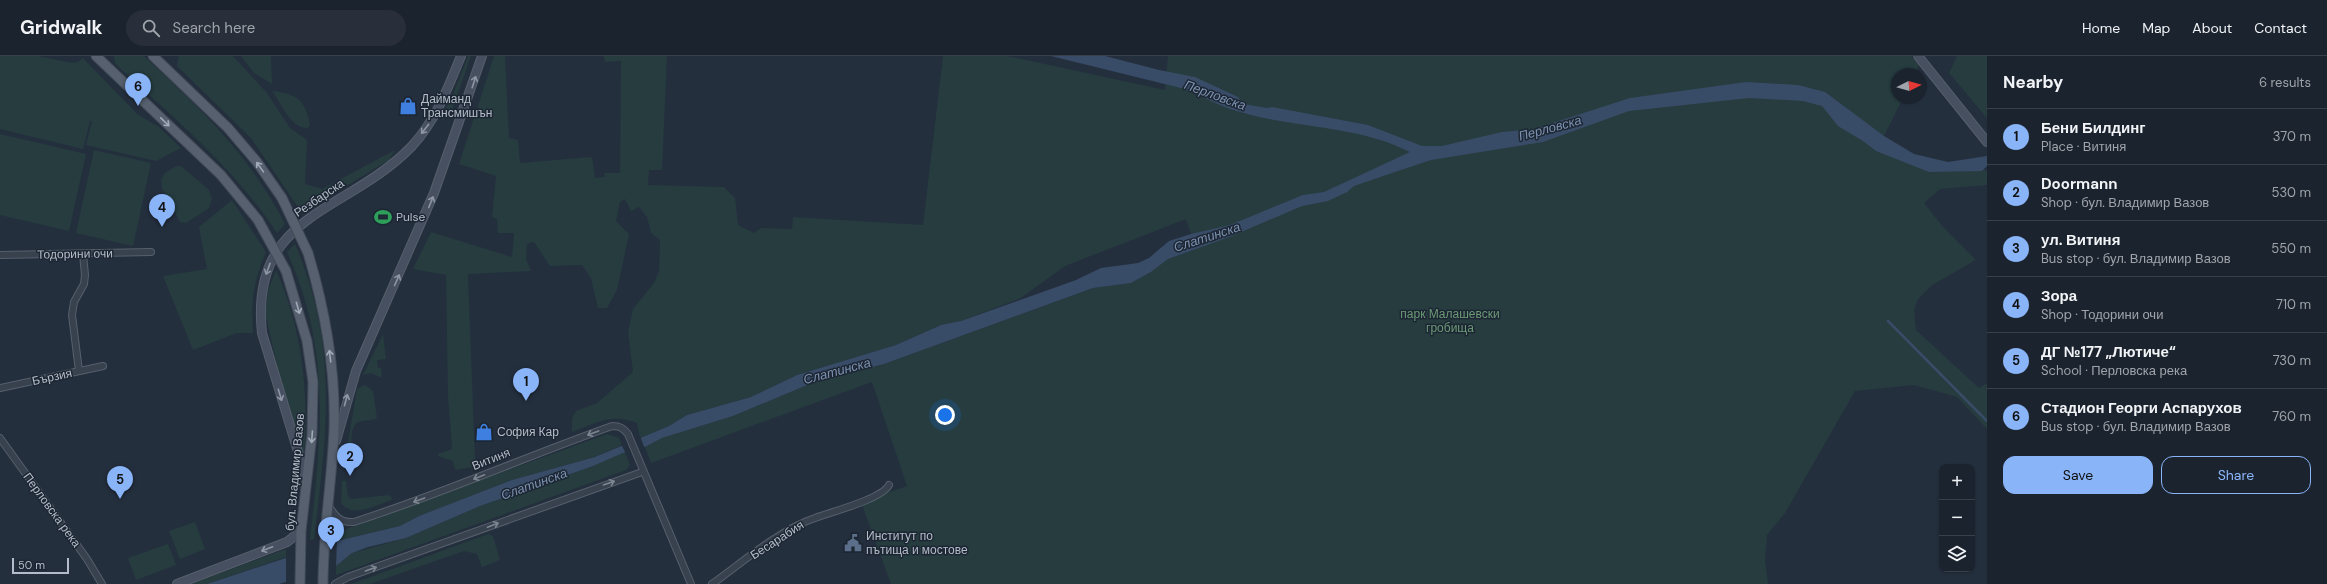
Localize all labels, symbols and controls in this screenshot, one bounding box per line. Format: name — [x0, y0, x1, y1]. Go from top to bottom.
search box — [126, 10, 406, 46]
text: Gridwalk — [20, 15, 102, 40]
icon: search — [140, 17, 162, 39]
text: Search here — [172, 18, 255, 38]
text: Home — [2082, 19, 2120, 37]
text: Map — [2142, 19, 2170, 37]
text: About — [2192, 19, 2232, 37]
text: Contact — [2254, 19, 2307, 37]
north arrow — [1891, 68, 1927, 104]
text: Nearby — [2003, 71, 2063, 93]
pin: 6 — [125, 73, 151, 106]
text: 6 results — [2259, 74, 2311, 91]
one-way arrow — [470, 76, 478, 88]
water label: Перловска — [1182, 76, 1248, 114]
place label: Дайманд Трансмишън — [421, 91, 492, 121]
shop icon: Дайманд Трансмишън — [398, 96, 418, 116]
water label: Перловска — [1517, 111, 1583, 145]
one-way arrow — [160, 117, 170, 126]
text: Бени Билдинг — [2041, 118, 2146, 138]
one-way arrow — [421, 123, 430, 134]
text: 1 — [2014, 128, 2018, 145]
text: 370 m — [2273, 128, 2311, 145]
text: Place · Витиня — [2041, 138, 2126, 155]
one-way arrow — [256, 161, 264, 172]
text: Doormann — [2041, 174, 2117, 194]
street label: Резбарска — [291, 175, 348, 221]
text: 2 — [2012, 184, 2020, 201]
text: 530 m — [2271, 184, 2311, 201]
pin: 4 — [149, 194, 175, 227]
text: Shop · бул. Владимир Вазов — [2041, 194, 2209, 211]
one-way arrow — [427, 196, 435, 208]
sports icon: Pulse — [373, 207, 393, 227]
place label: Pulse — [396, 209, 426, 225]
water label: Слатинска — [1172, 218, 1242, 256]
text: ул. Витиня — [2041, 230, 2120, 250]
text: 3 — [2012, 240, 2020, 257]
text: 550 m — [2271, 240, 2311, 257]
street label: Тодорини очи — [37, 245, 113, 263]
text: Bus stop · бул. Владимир Вазов — [2041, 250, 2231, 267]
one-way arrow — [264, 263, 272, 275]
one-way arrow — [394, 275, 401, 287]
text: Зора — [2041, 286, 2077, 306]
text: 4 — [2012, 296, 2020, 313]
text: 710 m — [2276, 296, 2311, 313]
one-way arrow — [295, 301, 302, 314]
park label: парк Малашевски гробища — [1400, 306, 1500, 336]
text: Shop · Тодорини очи — [2041, 306, 2163, 323]
text: ДГ №177 „Лютиче“ — [2041, 342, 2176, 362]
one-way arrow — [326, 350, 334, 363]
text: 5 — [2012, 352, 2020, 369]
text: 730 m — [2273, 352, 2311, 369]
water label: Слатинска — [801, 354, 873, 388]
text: School · Перловска река — [2041, 362, 2187, 379]
street label: Бързия — [30, 365, 74, 389]
pin: 1 — [513, 368, 539, 401]
one-way arrow — [277, 389, 285, 401]
one-way arrow — [343, 394, 350, 407]
text: Стадион Георги Аспарухов — [2041, 398, 2242, 418]
your location — [935, 405, 955, 425]
text: 6 — [2012, 408, 2020, 425]
text: 760 m — [2272, 408, 2311, 425]
street label: бул. Владимир Вазов — [282, 412, 308, 532]
text: Bus stop · бул. Владимир Вазов — [2041, 418, 2231, 435]
shop icon: София Кар — [474, 422, 494, 442]
place label: София Кар — [497, 424, 559, 440]
one-way arrow — [587, 429, 599, 437]
one-way arrow — [308, 430, 315, 443]
pin: 2 — [337, 443, 363, 476]
street label: Витиня — [469, 444, 513, 474]
button: Save — [2003, 456, 2153, 494]
button: Share — [2161, 456, 2311, 494]
water label: Слатинска — [499, 464, 569, 504]
map controls — [1939, 464, 1975, 572]
button: + — [1939, 464, 1975, 500]
pin: 5 — [107, 466, 133, 499]
street label: Перловска река — [20, 469, 85, 551]
one-way arrow — [473, 474, 485, 481]
one-way arrow — [602, 479, 615, 486]
one-way arrow — [413, 497, 425, 505]
button: − — [1939, 500, 1975, 536]
pin: 3 — [318, 517, 344, 550]
street label: Бесарабия — [747, 517, 807, 563]
one-way arrow — [487, 521, 499, 529]
place label: Институт по пътища и мостове — [866, 528, 968, 558]
public building icon: Институт по пътища и мостове — [843, 533, 863, 553]
button: layers — [1939, 536, 1975, 572]
one-way arrow — [262, 546, 274, 554]
scale bar — [12, 556, 69, 575]
text: 50 m — [18, 558, 45, 572]
one-way arrow — [364, 565, 377, 572]

